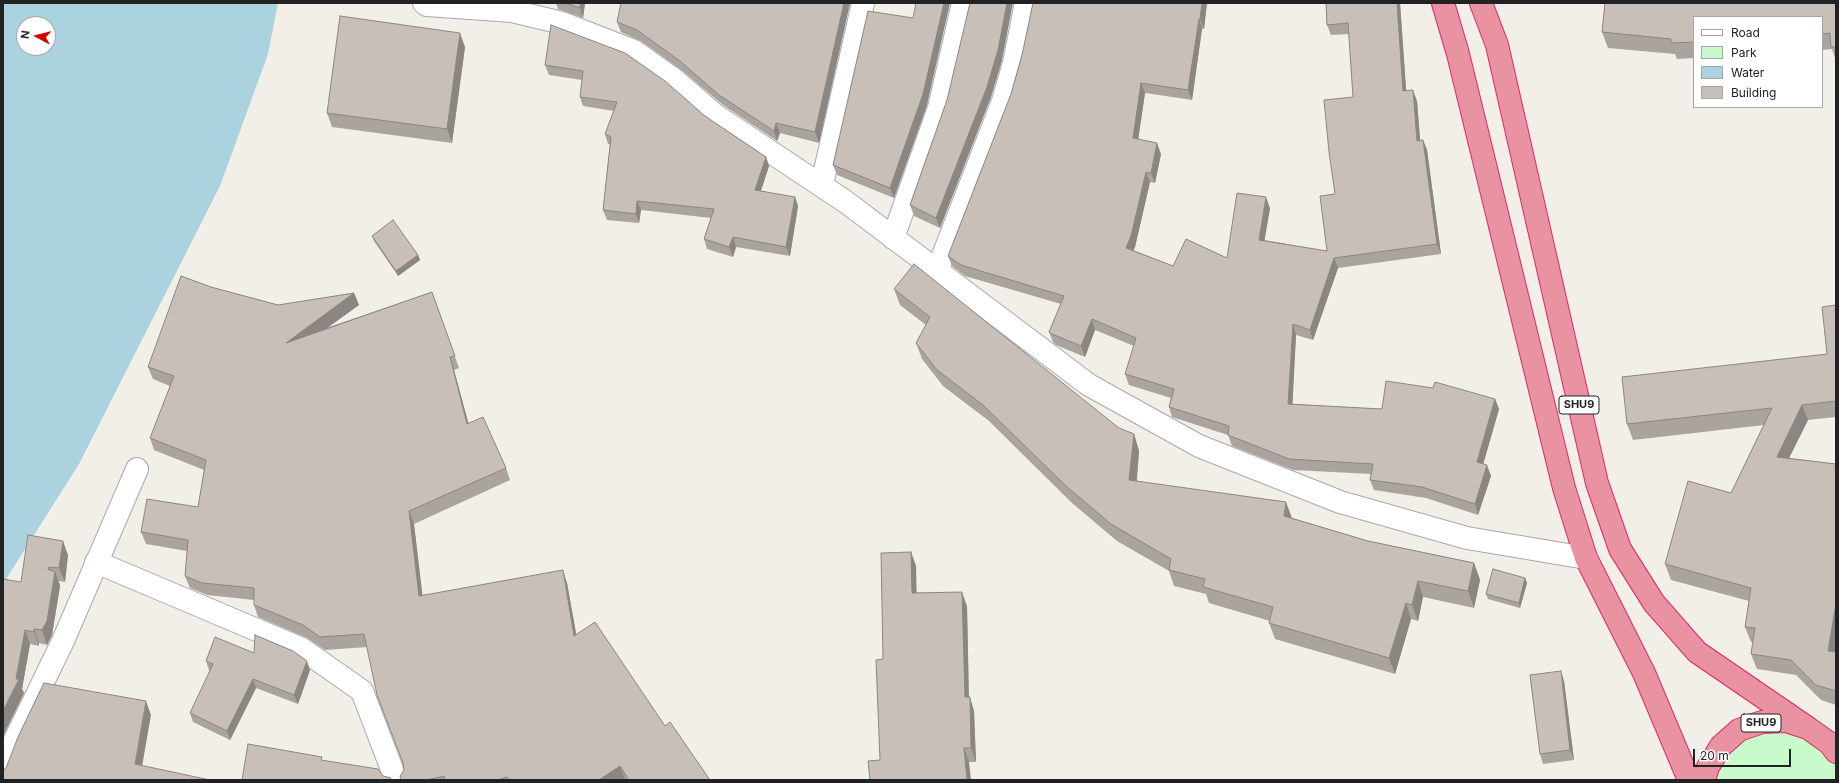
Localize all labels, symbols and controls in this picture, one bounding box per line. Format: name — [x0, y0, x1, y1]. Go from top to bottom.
north arrow — [16, 16, 56, 56]
legend — [1693, 16, 1823, 108]
text: Road — [1731, 25, 1760, 40]
text: N — [18, 30, 33, 40]
text: Park — [1731, 45, 1757, 60]
text: Water — [1731, 65, 1764, 80]
text: Building — [1731, 85, 1776, 100]
road number: SHU9 — [1559, 396, 1599, 414]
road number: SHU9 — [1741, 714, 1781, 732]
scale bar — [1695, 741, 1793, 767]
text: 20 m — [1700, 748, 1729, 763]

